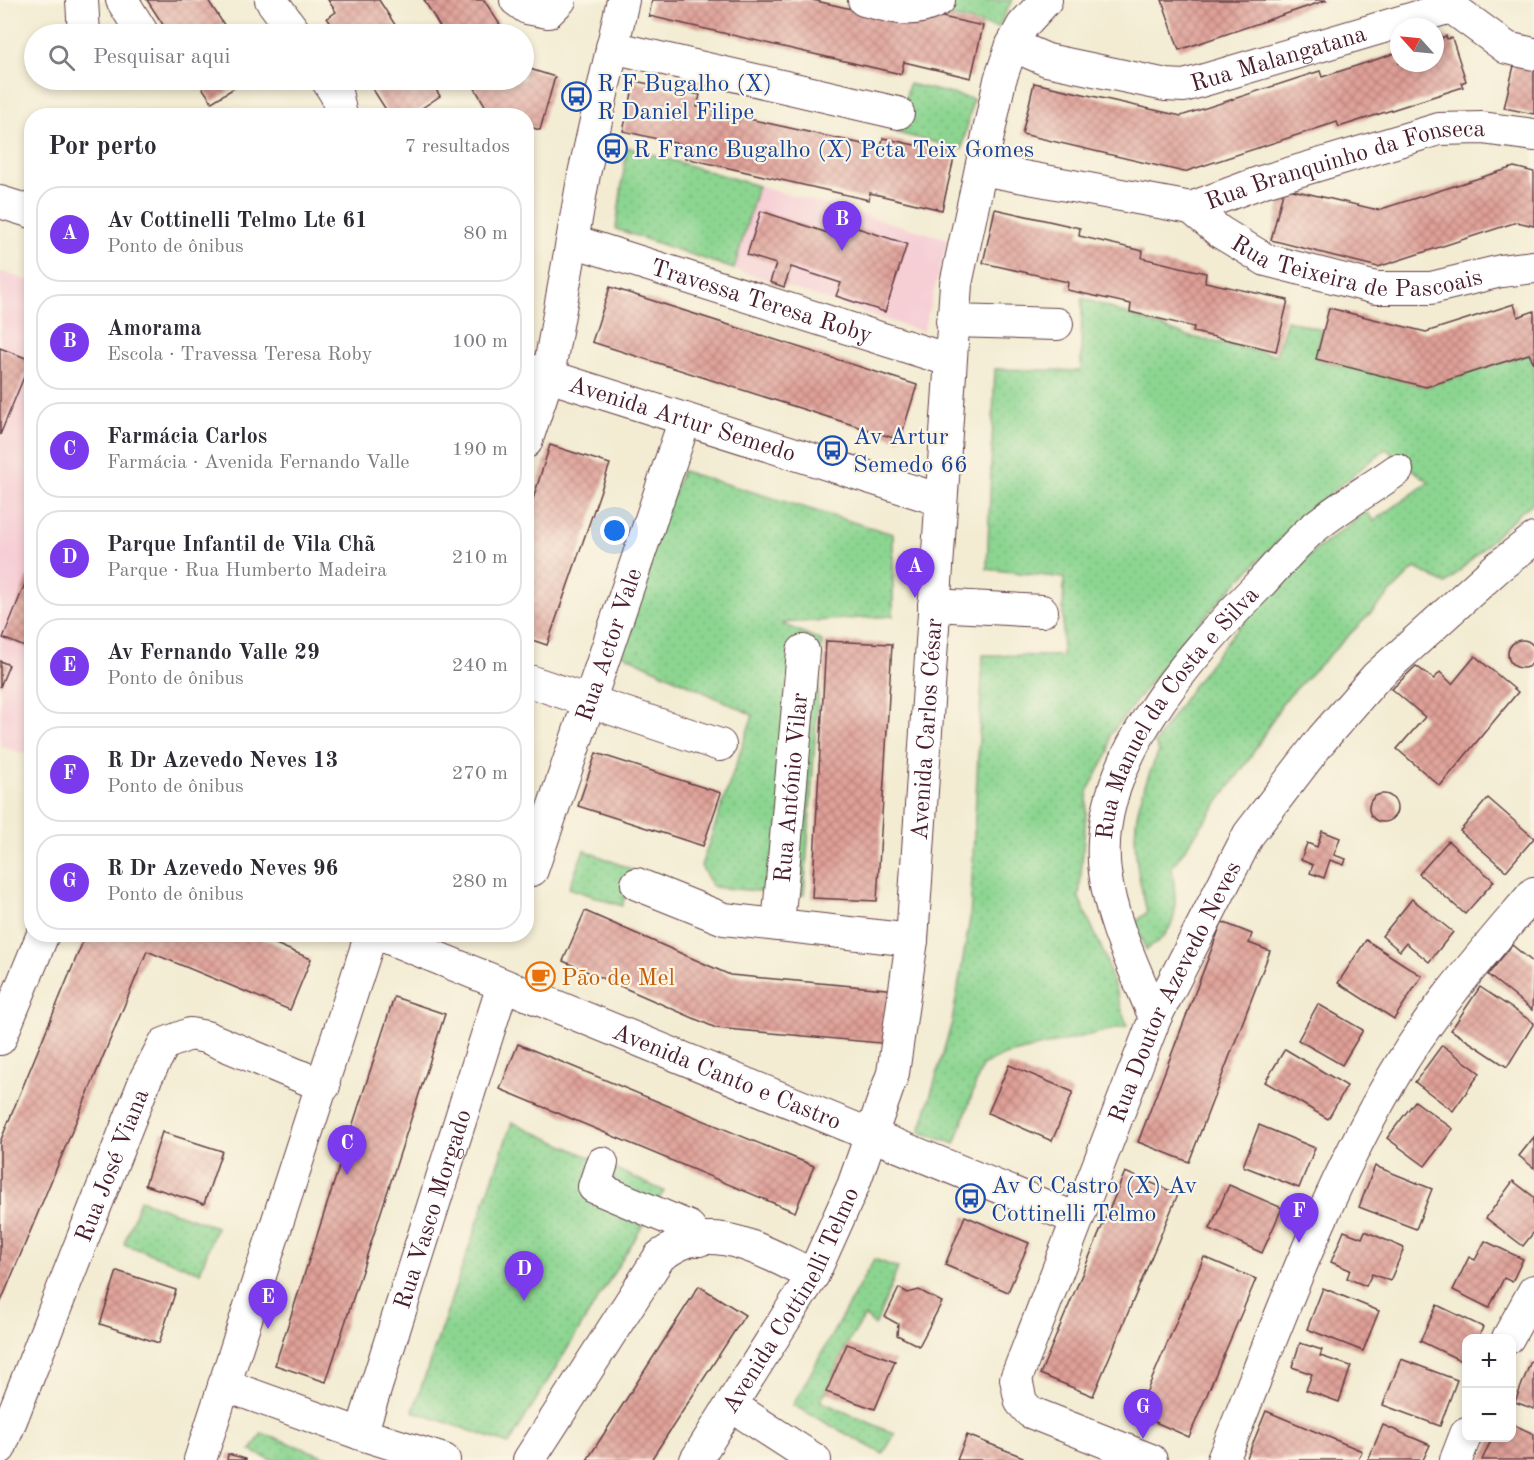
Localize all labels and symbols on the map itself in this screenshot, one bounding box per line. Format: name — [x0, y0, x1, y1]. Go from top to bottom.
north arrow — [1390, 18, 1444, 72]
street label: Rua Malangatana — [1188, 23, 1370, 97]
place label: R F Bugalho (X) R Daniel Filipe — [597, 73, 772, 125]
bus stop icon: R F Bugalho (X) R Daniel Filipe — [560, 81, 592, 113]
street label: Rua Branquinho da Fonseca — [1203, 118, 1486, 215]
bus stop icon: R Franc Bugalho (X) Pcta Teix Gomes — [596, 133, 628, 165]
place label: R Franc Bugalho (X) Pcta Teix Gomes — [633, 139, 1034, 163]
pin: B — [822, 202, 862, 251]
street label: Rua Teixeira de Pascoais — [1226, 232, 1485, 302]
street label: Travessa Teresa Roby — [648, 256, 875, 349]
street label: Avenida Artur Semedo — [565, 373, 798, 467]
place label: Av Artur Semedo 66 — [853, 426, 968, 478]
bus stop icon: Av Artur Semedo 66 — [816, 434, 848, 466]
your location — [600, 516, 629, 545]
pin: A — [896, 548, 934, 598]
street label: Rua Actor Vale — [573, 565, 647, 725]
street label: Rua Manuel da Costa e Silva — [1094, 583, 1264, 841]
street label: Avenida Carlos César — [909, 617, 948, 841]
street label: Rua António Vilar — [772, 692, 813, 884]
street label: Rua Doutor Azevedo Neves — [1106, 858, 1247, 1126]
cafe icon: Pão de Mel — [524, 961, 556, 993]
place label: Pão de Mel — [561, 967, 675, 991]
street label: Avenida Canto e Castro — [609, 1021, 844, 1135]
street label: Rua José Viana — [72, 1086, 154, 1246]
street label: Rua Vasco Morgado — [391, 1107, 477, 1312]
pin: C — [328, 1126, 366, 1175]
place label: Av C Castro (X) Av Cottinelli Telmo — [991, 1175, 1198, 1227]
bus stop icon: Av C Castro (X) Av Cottinelli Telmo — [954, 1183, 986, 1215]
street label: Avenida Cottinelli Telmo — [719, 1184, 865, 1418]
pin: F — [1280, 1194, 1318, 1243]
pin: D — [504, 1252, 544, 1301]
pin: E — [248, 1280, 288, 1329]
pin: G — [1124, 1390, 1162, 1439]

